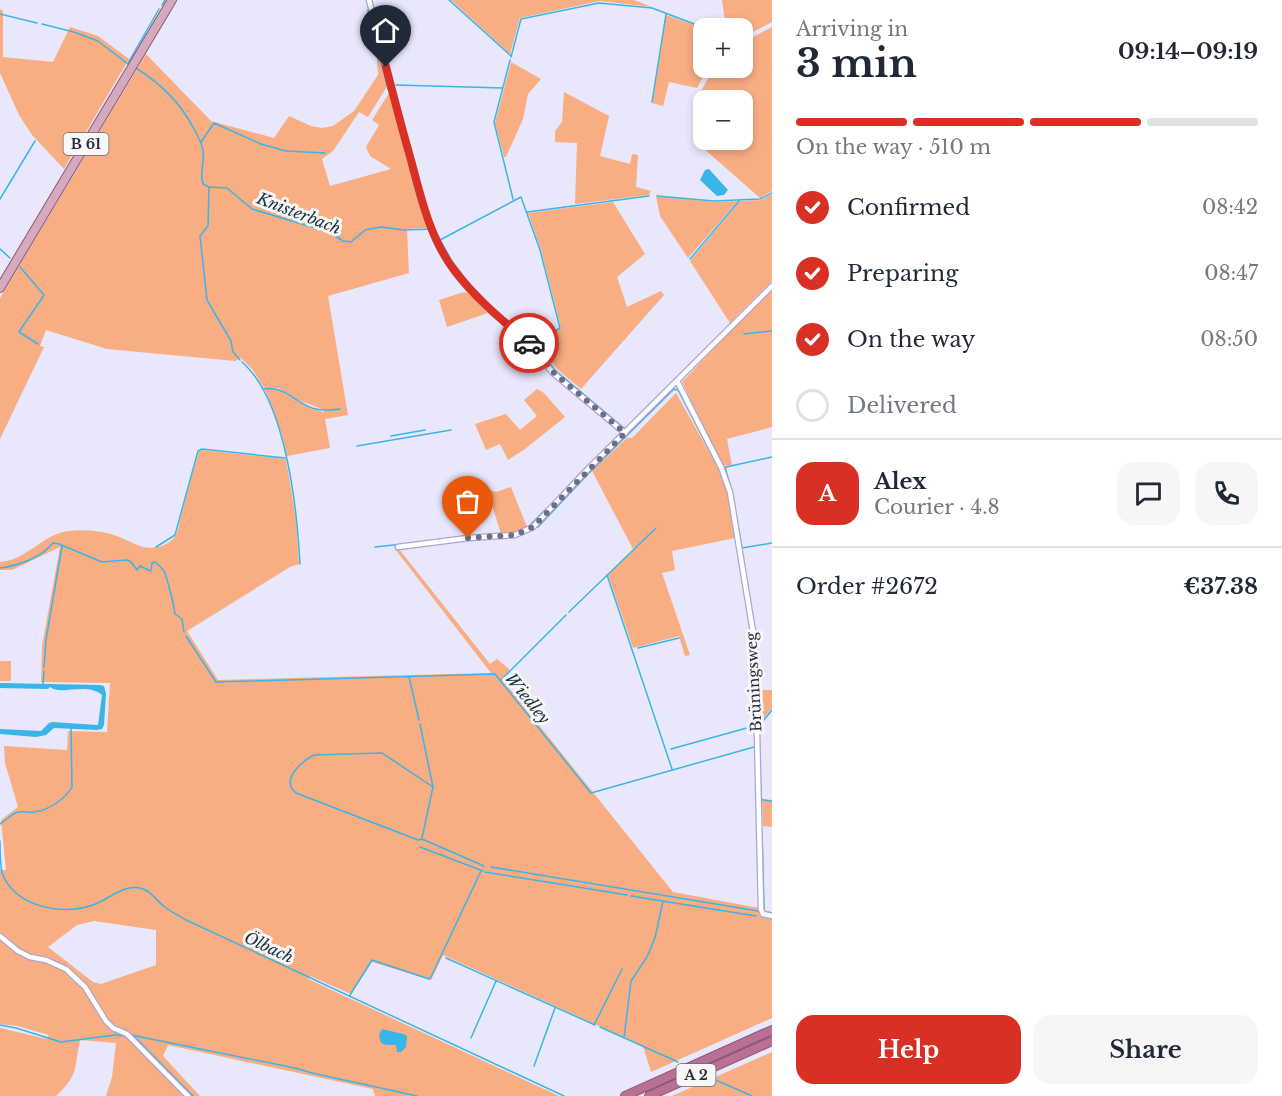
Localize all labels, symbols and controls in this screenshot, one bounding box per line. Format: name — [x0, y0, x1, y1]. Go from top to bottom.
pin — [360, 5, 411, 67]
icon: home — [369, 14, 402, 47]
text: Arriving in — [796, 17, 908, 41]
map controls — [693, 18, 753, 150]
button: + — [693, 18, 753, 78]
text: 09:14–09:19 — [1118, 38, 1258, 65]
text: 3 min — [796, 39, 917, 88]
button: − — [693, 90, 753, 150]
road number: B 61 — [64, 133, 109, 155]
text: On the way · 510 m — [796, 135, 991, 159]
water label: Knisterbach — [253, 188, 344, 238]
icon: check — [796, 191, 829, 224]
text: Confirmed — [847, 194, 970, 221]
text: 08:42 — [1202, 195, 1258, 219]
icon: check — [796, 257, 829, 290]
text: Preparing — [847, 260, 958, 287]
text: 08:47 — [1204, 261, 1258, 285]
courier — [499, 313, 559, 373]
icon: check — [796, 323, 829, 356]
text: On the way — [847, 326, 975, 353]
icon: car — [513, 327, 546, 360]
text: 08:50 — [1200, 327, 1258, 351]
text: Delivered — [847, 392, 957, 419]
button: chat — [1117, 462, 1180, 525]
button: phone — [1195, 462, 1258, 525]
text: Alex — [874, 468, 927, 495]
pin — [442, 476, 493, 538]
text: A — [819, 480, 836, 507]
icon: bag — [451, 485, 484, 518]
text: Courier · 4.8 — [874, 495, 1000, 519]
text: Order #2672 — [796, 573, 938, 600]
text: €37.38 — [1183, 573, 1258, 600]
street label: Brüningsweg — [741, 630, 766, 733]
water label: Wiedley — [501, 668, 555, 728]
water label: Ölbach — [241, 927, 297, 967]
button: Help — [796, 1015, 1021, 1084]
button: Share — [1033, 1015, 1258, 1084]
road number: A 2 — [676, 1064, 716, 1086]

